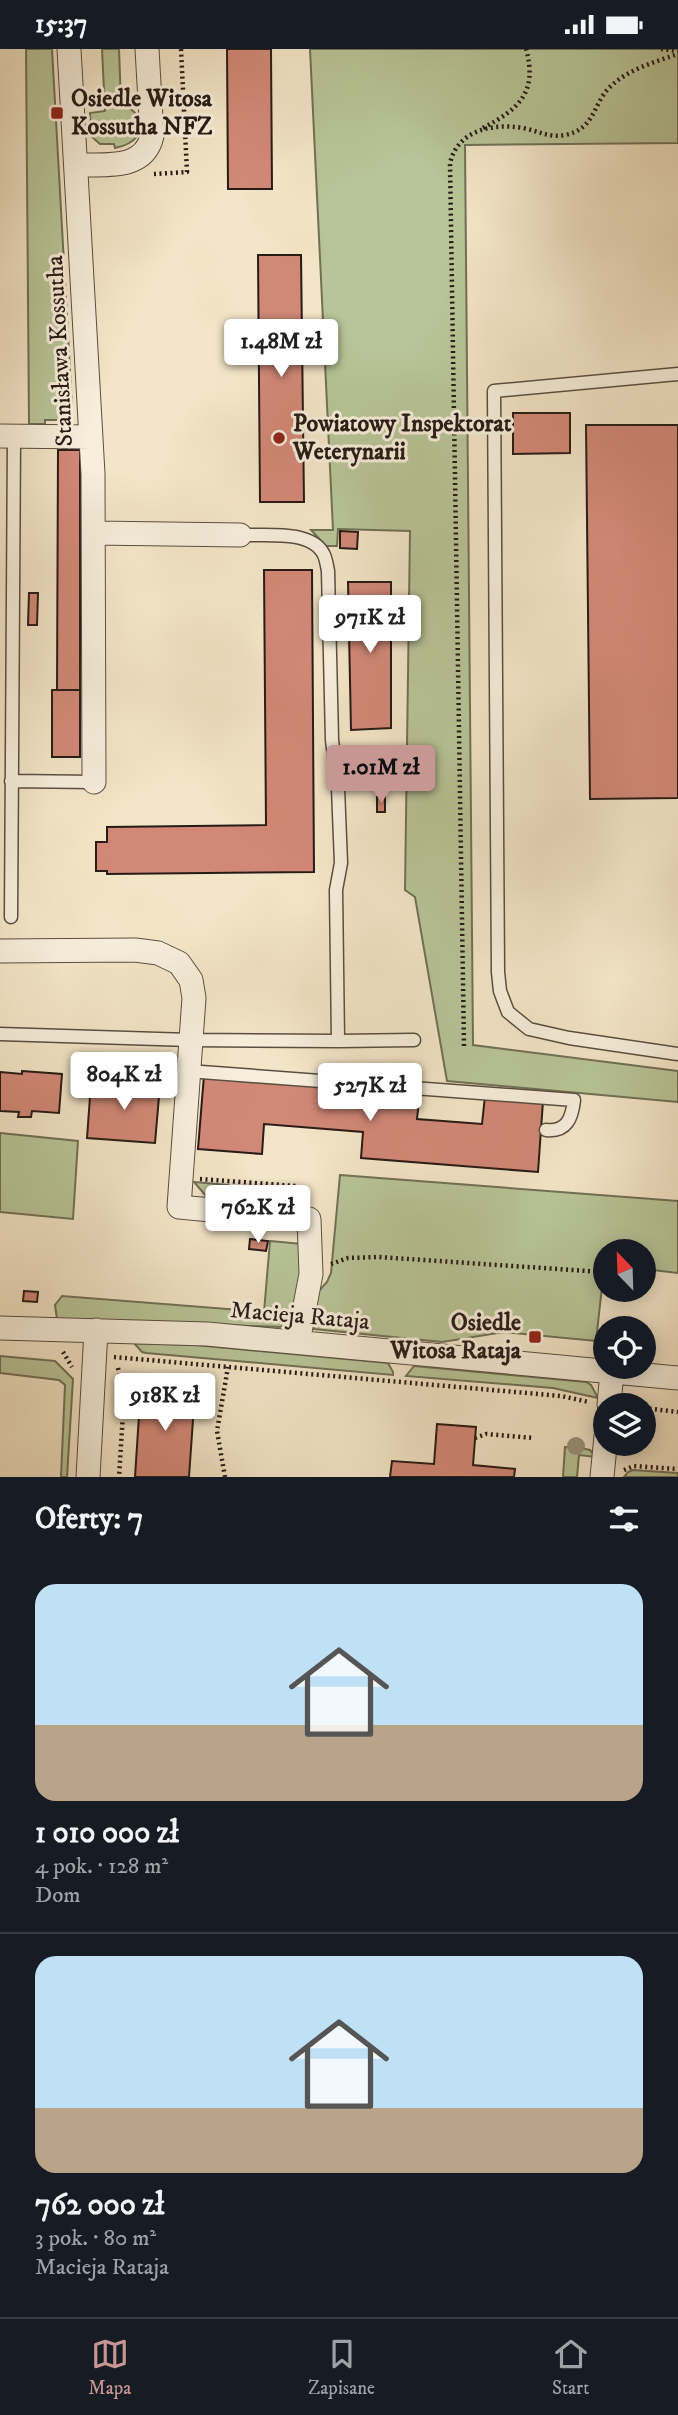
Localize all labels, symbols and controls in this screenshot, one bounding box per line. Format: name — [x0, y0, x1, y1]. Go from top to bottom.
text: 15:37 — [35, 8, 87, 41]
place label: Osiedle Witosa Kossutha NFZ — [71, 84, 213, 142]
marker: Osiedle Witosa Kossutha NFZ — [49, 105, 65, 121]
street label: Stanisława Kossutha — [40, 254, 80, 447]
pin: 1.48M zł — [209, 319, 353, 379]
text: 1.48M zł — [240, 327, 322, 356]
place label: Powiatowy Inspektorat Weterynarii — [292, 409, 512, 467]
marker: Powiatowy Inspektorat Weterynarii — [271, 430, 287, 446]
pin: 971K zł — [305, 595, 435, 655]
text: 971K zł — [335, 603, 405, 632]
pin: 1.01M zł — [309, 745, 453, 805]
text: 1.01M zł — [342, 753, 420, 782]
pin: 804K zł — [59, 1053, 189, 1112]
text: 804K zł — [86, 1060, 162, 1089]
pin: 527K zł — [305, 1063, 435, 1123]
text: 527K zł — [334, 1071, 406, 1100]
pin: 762K zł — [193, 1185, 323, 1245]
text: 762K zł — [221, 1193, 295, 1222]
north arrow — [593, 1239, 656, 1302]
map controls — [593, 1239, 656, 1456]
street label: Macieja Rataja — [229, 1295, 372, 1337]
place label: Osiedle Witosa Rataja — [389, 1308, 522, 1366]
button: locate — [593, 1316, 656, 1379]
marker: Osiedle Witosa Rataja — [527, 1329, 543, 1345]
pin: 918K zł — [100, 1373, 230, 1433]
text: 918K zł — [130, 1381, 200, 1410]
button: layers — [593, 1393, 656, 1456]
icon: filters — [605, 1500, 643, 1538]
text: Oferty: 7 — [35, 1501, 143, 1538]
icon: home — [276, 1629, 402, 1755]
text: 1 010 000 zł — [35, 1815, 179, 1852]
text: 4 pok. · 128 m² — [35, 1852, 168, 1881]
text: Dom — [35, 1881, 81, 1910]
icon: home — [276, 2001, 402, 2127]
text: 762 000 zł — [35, 2187, 164, 2224]
text: 3 pok. · 80 m² — [35, 2224, 156, 2253]
text: Macieja Rataja — [35, 2253, 169, 2282]
tab: Mapa — [88, 2335, 131, 2400]
tab: Zapisane — [308, 2335, 375, 2400]
tab: Start — [552, 2335, 590, 2400]

